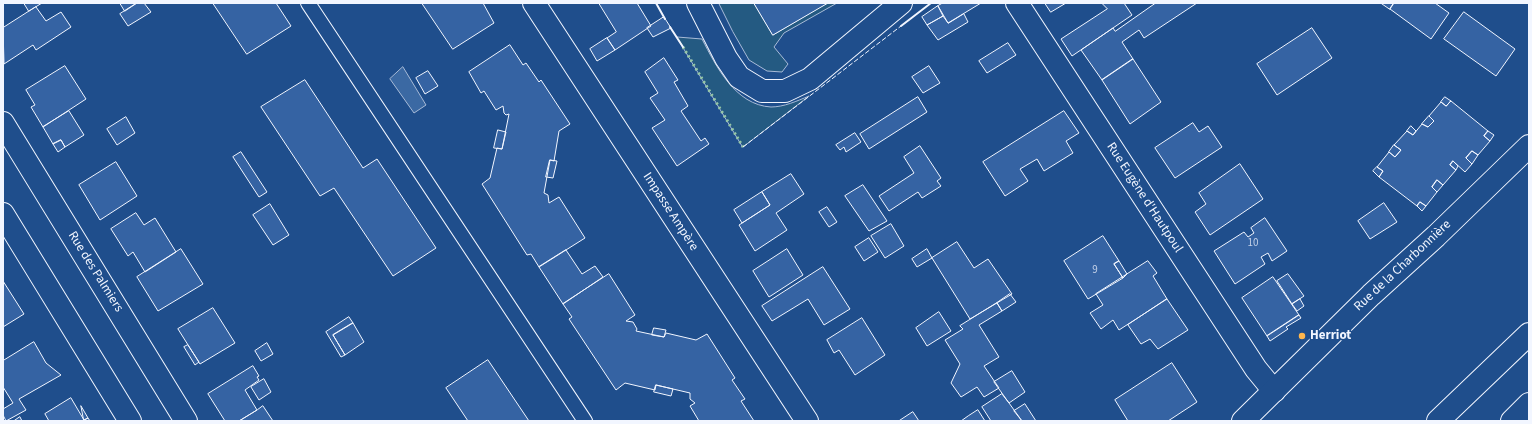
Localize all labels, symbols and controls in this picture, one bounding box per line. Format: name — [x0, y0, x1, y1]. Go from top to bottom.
street label: Rue Eugène d'Hautpoul — [1103, 140, 1185, 256]
street label: Impasse Ampère — [639, 170, 701, 254]
street label: Rue de la Charbonnière — [1351, 217, 1455, 315]
street label: Rue des Palmiers — [64, 229, 126, 315]
house number: 10 — [1248, 237, 1258, 251]
house number: 9 — [1092, 264, 1098, 278]
place label: Herriot — [1310, 328, 1351, 344]
marker: Herriot — [1297, 331, 1307, 341]

